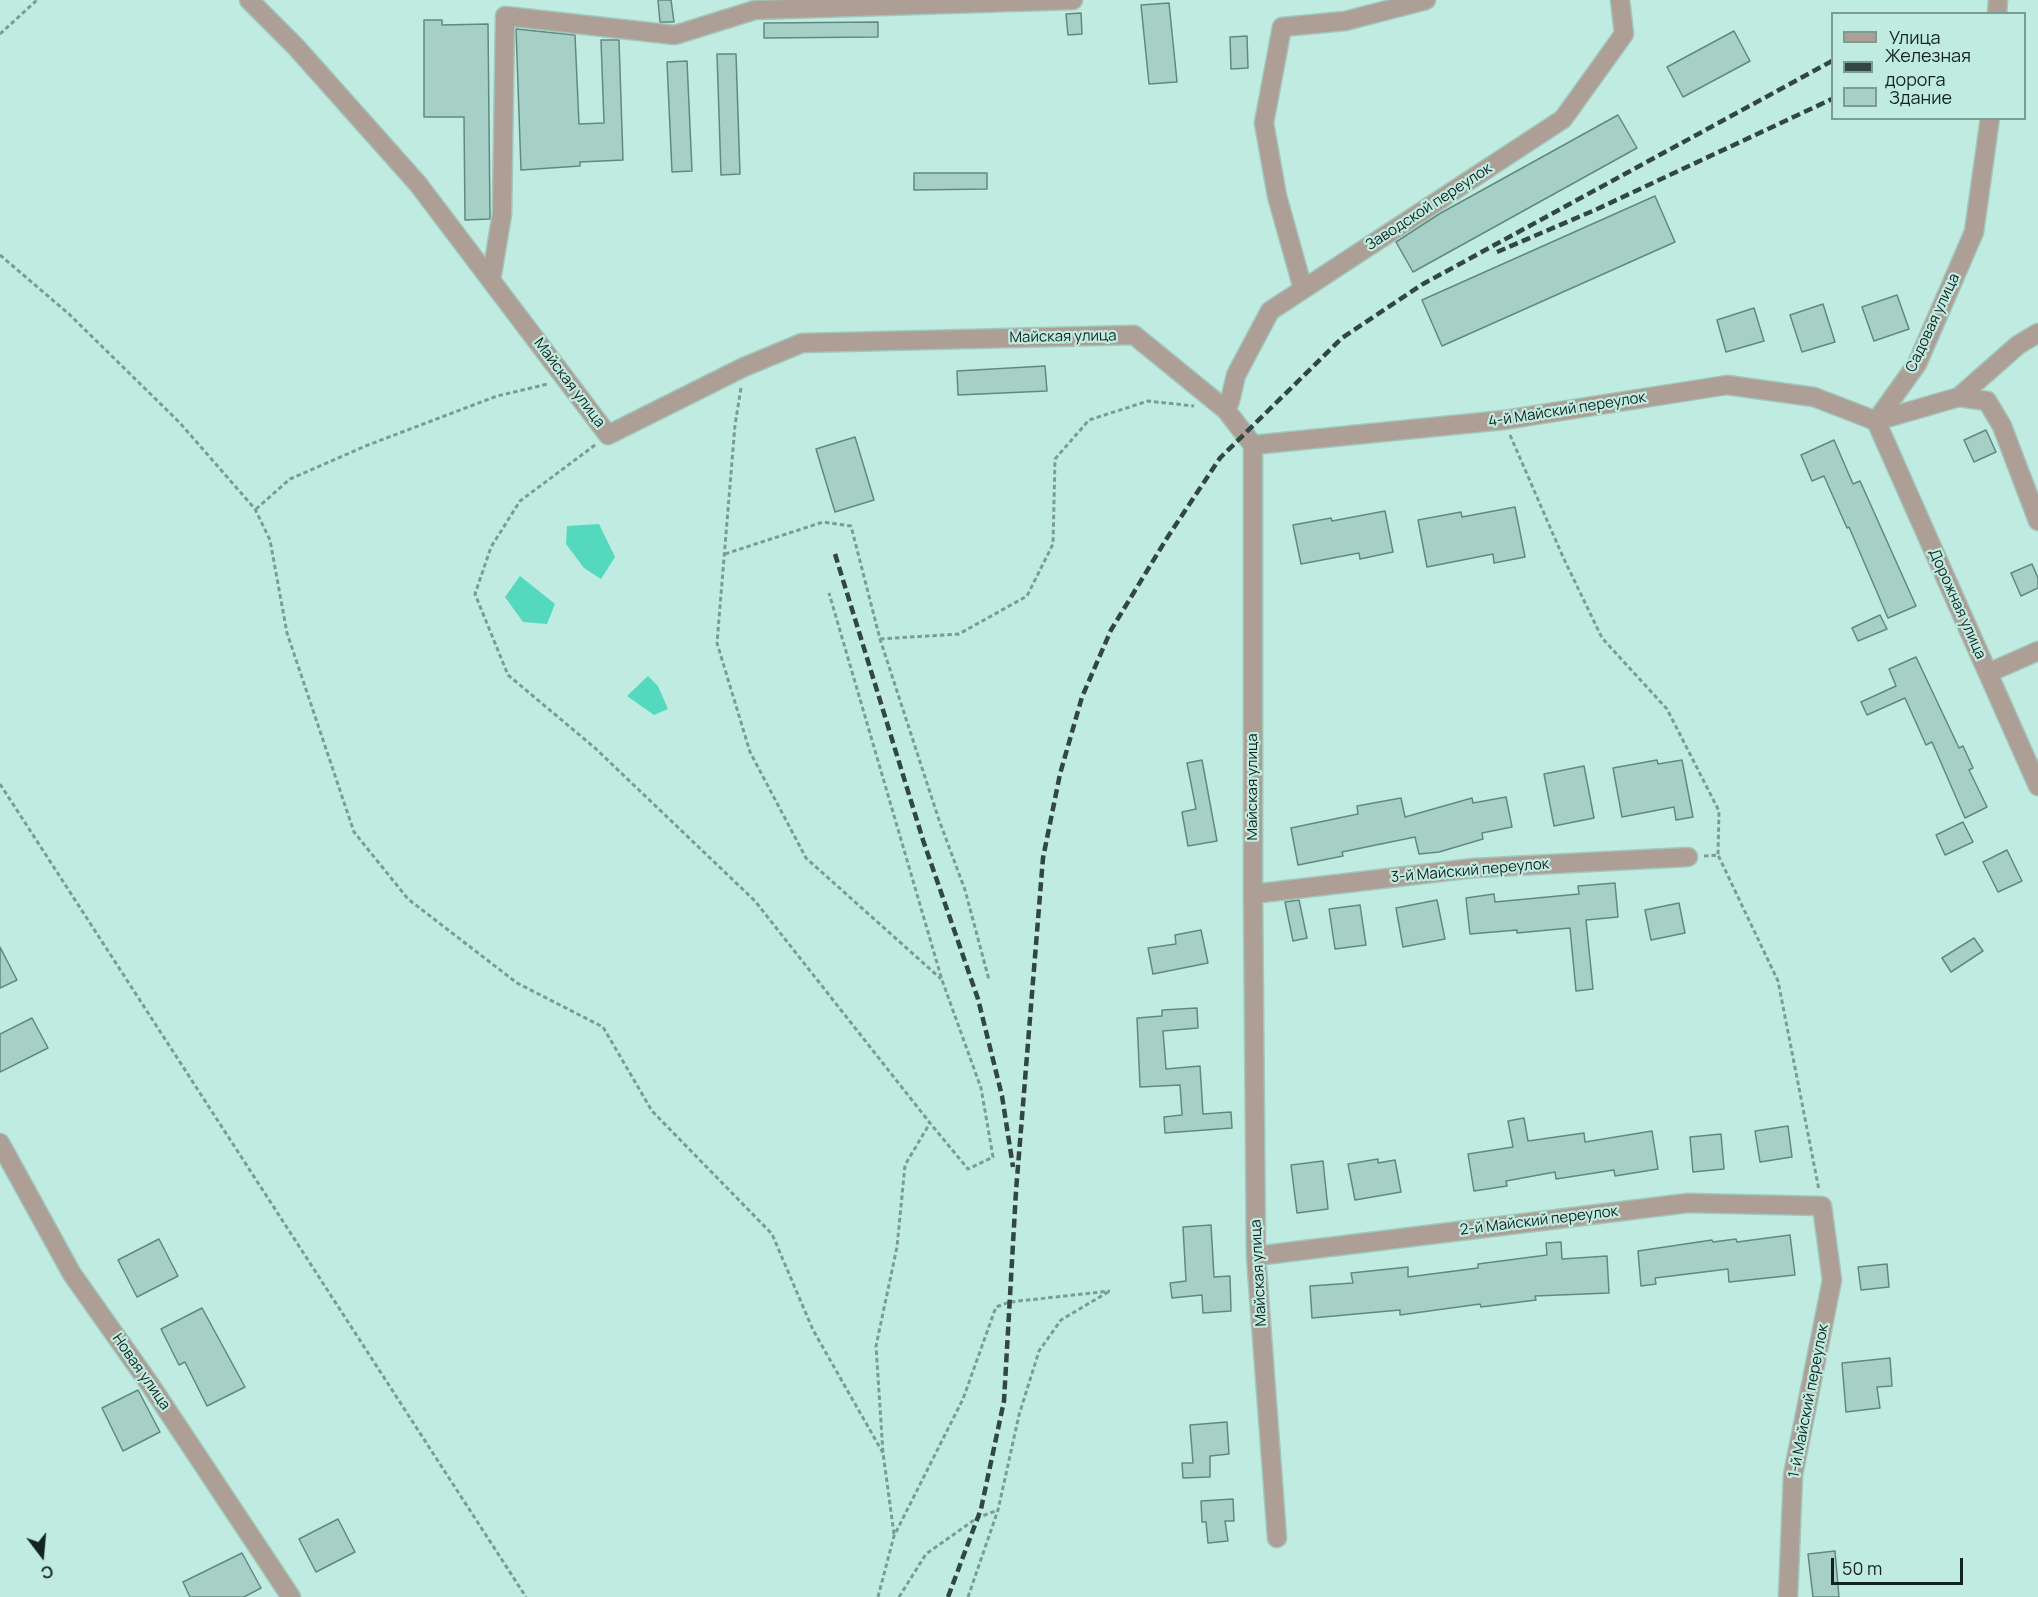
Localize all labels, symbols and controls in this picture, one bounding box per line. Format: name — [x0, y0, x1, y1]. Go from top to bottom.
legend — [1831, 12, 2026, 120]
text: Улица — [1889, 25, 1941, 49]
text: Железная дорога — [1885, 43, 1971, 91]
text: Здание — [1889, 85, 1952, 109]
street label: Заводской переулок — [1363, 160, 1495, 254]
street label: Садовая улица — [1902, 271, 1964, 375]
street label: Майская улица — [1009, 327, 1117, 347]
street label: Майская улица — [530, 335, 608, 431]
street label: 4-й Майский переулок — [1487, 389, 1647, 431]
street label: Дорожная улица — [1925, 546, 1989, 662]
street label: Майская улица — [1244, 733, 1262, 841]
street label: 3-й Майский переулок — [1390, 855, 1550, 887]
street label: 2-й Майский переулок — [1459, 1202, 1619, 1240]
street label: Майская улица — [1247, 1219, 1271, 1327]
street label: 1-й Майский переулок — [1785, 1323, 1833, 1479]
street label: Новая улица — [108, 1330, 174, 1414]
north arrow — [12, 1525, 72, 1585]
scale bar — [1834, 1546, 1966, 1584]
text: 50 m — [1842, 1556, 1882, 1580]
text: С — [38, 1560, 56, 1585]

